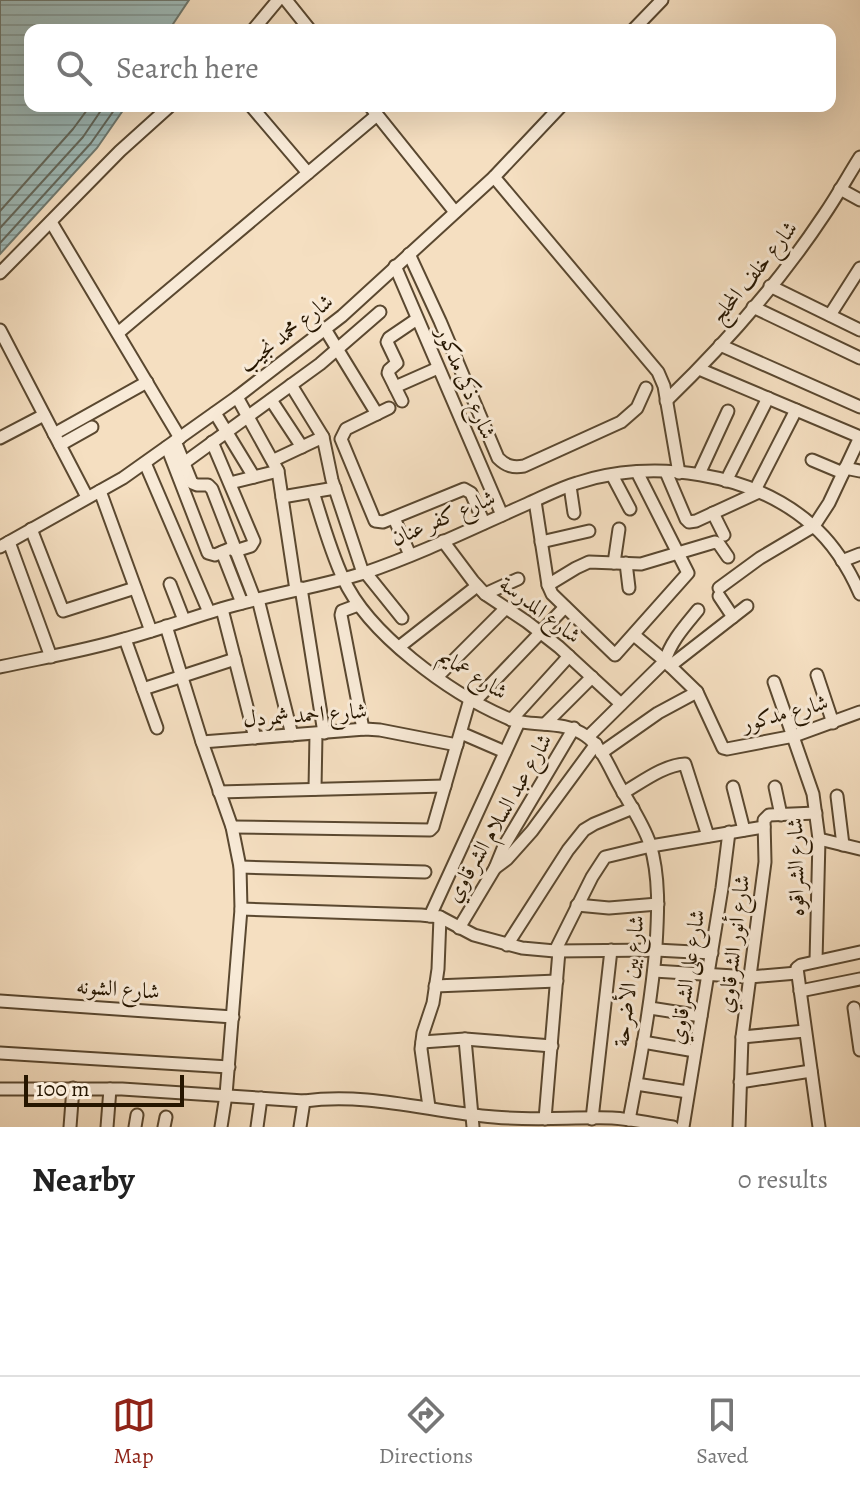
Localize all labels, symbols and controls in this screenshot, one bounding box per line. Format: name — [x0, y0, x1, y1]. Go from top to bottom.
search box — [24, 24, 836, 112]
icon: search — [52, 46, 96, 90]
text: Search here — [116, 48, 259, 88]
street label: شارع خلف المحلج — [703, 214, 808, 332]
street label: شارع محمد نجيب — [233, 287, 341, 382]
street label: شارع ذكى مدكور — [425, 320, 503, 445]
street label: شارع كفر عنان — [386, 483, 501, 556]
street label: شارع المدرسة — [491, 569, 587, 653]
street label: شارع عمايم — [431, 641, 513, 710]
street label: شارع مدكور — [737, 687, 832, 742]
street label: شارع احمد شمردل — [242, 696, 368, 737]
street label: شارع عبد السلام الشرقاوي — [438, 728, 563, 910]
street label: شارع الشراقوه — [780, 817, 815, 917]
street label: شارع أنور الشرقاوي — [710, 873, 760, 1015]
street label: شارع على الشرقاوي — [662, 907, 715, 1047]
street label: شارع بين الأضرحة — [605, 913, 655, 1049]
street label: شارع الشونه — [75, 971, 161, 1010]
scale bar — [24, 1071, 184, 1107]
text: 100 m — [36, 1074, 90, 1104]
text: Nearby — [32, 1156, 135, 1203]
text: 0 results — [738, 1162, 828, 1197]
tab: Map — [112, 1393, 156, 1471]
tab: Directions — [379, 1393, 473, 1471]
tab: Saved — [696, 1393, 748, 1471]

